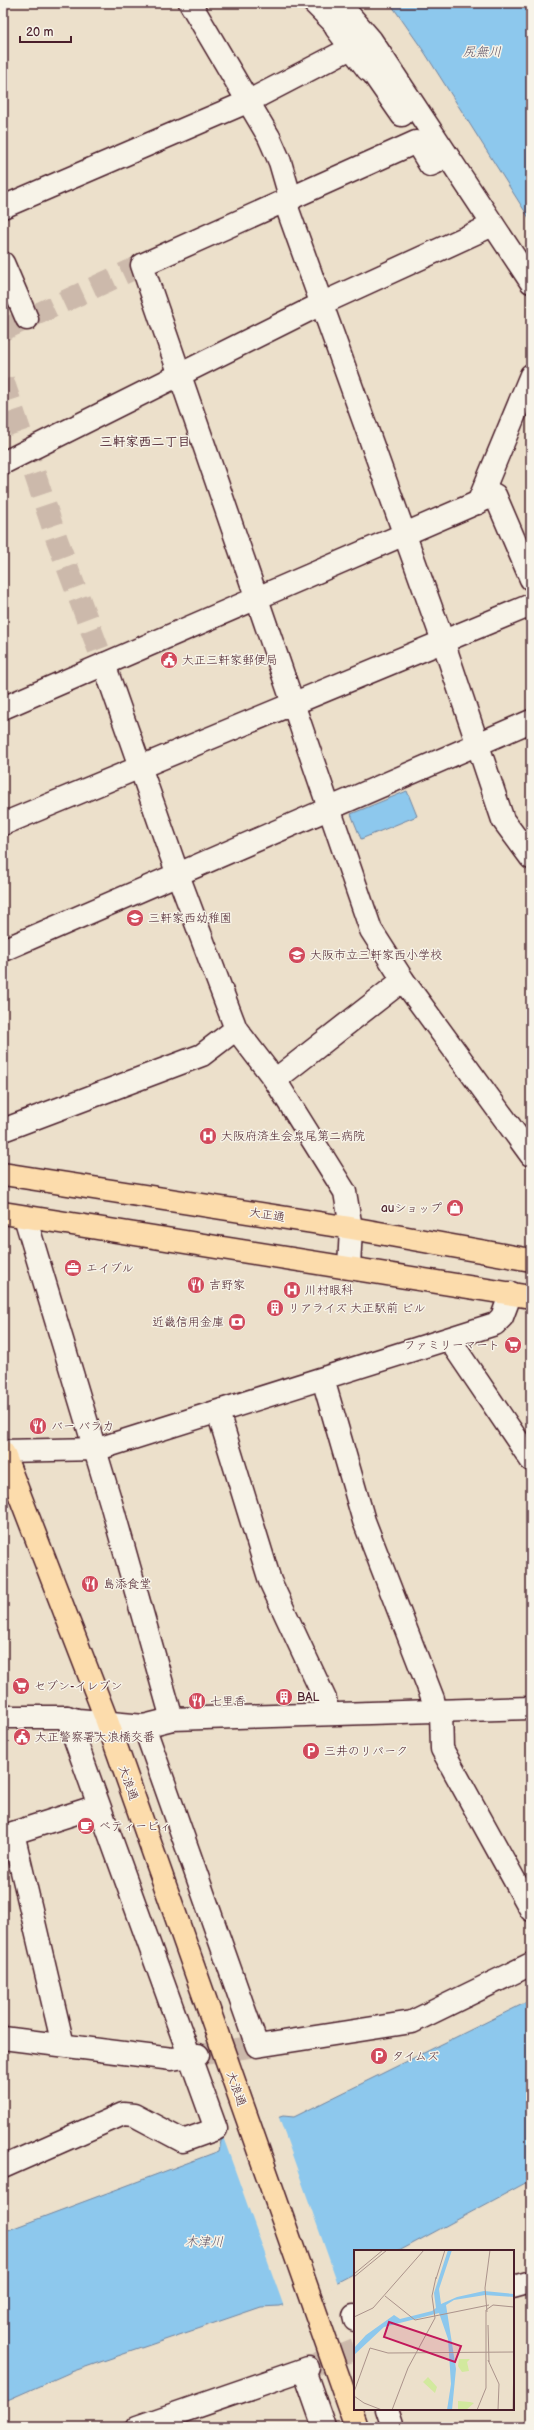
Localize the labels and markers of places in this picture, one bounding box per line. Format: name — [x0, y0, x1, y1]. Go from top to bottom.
public building icon: 大正三軒家郵便局 — [159, 650, 179, 670]
place label: 大正三軒家郵便局 — [182, 653, 278, 668]
school or university icon: 三軒家西幼稚園 — [125, 908, 145, 928]
place label: 三軒家西幼稚園 — [148, 911, 232, 926]
school or university icon: 大阪市立三軒家西小学校 — [287, 945, 307, 965]
place label: 大阪市立三軒家西小学校 — [310, 948, 442, 963]
hospital icon: 大阪府済生会泉尾第二病院 — [198, 1126, 218, 1146]
place label: 大阪府済生会泉尾第二病院 — [221, 1129, 365, 1144]
shop icon: auショップ — [445, 1198, 465, 1218]
place label: auショップ — [381, 1201, 442, 1216]
office icon: エイブル — [63, 1258, 83, 1278]
place label: エイブル — [86, 1261, 134, 1276]
restaurant icon: 吉野家 — [186, 1275, 206, 1295]
place label: 吉野家 — [209, 1278, 245, 1293]
hospital icon: 川村眼科 — [282, 1280, 302, 1300]
place label: 川村眼科 — [305, 1283, 353, 1298]
building icon: リアライズ 大正駅前 ビル — [265, 1298, 285, 1318]
place label: リアライズ 大正駅前 ビル — [288, 1301, 425, 1316]
bank icon: 近畿信用金庫 — [227, 1312, 247, 1332]
place label: 近畿信用金庫 — [152, 1315, 224, 1330]
supermarket icon: ファミリーマート — [503, 1335, 523, 1355]
place label: ファミリーマート — [404, 1338, 500, 1353]
restaurant icon: バー バラカ — [28, 1416, 48, 1436]
place label: バー バラカ — [51, 1419, 114, 1434]
restaurant icon: 島添食堂 — [80, 1574, 100, 1594]
place label: 島添食堂 — [103, 1577, 151, 1592]
supermarket icon: セブン-イレブン — [11, 1676, 31, 1696]
place label: セブン-イレブン — [34, 1679, 122, 1694]
building icon: BAL — [274, 1687, 294, 1707]
place label: BAL — [297, 1690, 320, 1705]
restaurant icon: 七里香 — [187, 1691, 207, 1711]
place label: 七里香 — [210, 1694, 246, 1709]
public building icon: 大正警察署大浪橋交番 — [12, 1727, 32, 1747]
place label: 大正警察署大浪橋交番 — [35, 1730, 155, 1745]
parking icon: 三井のリパーク — [301, 1741, 321, 1761]
place label: 三井のリパーク — [324, 1744, 408, 1759]
cafe icon: べティービィ — [76, 1816, 96, 1836]
place label: べティービィ — [99, 1819, 171, 1834]
parking icon: タイムズ — [369, 2046, 389, 2066]
place label: タイムズ — [392, 2049, 439, 2064]

